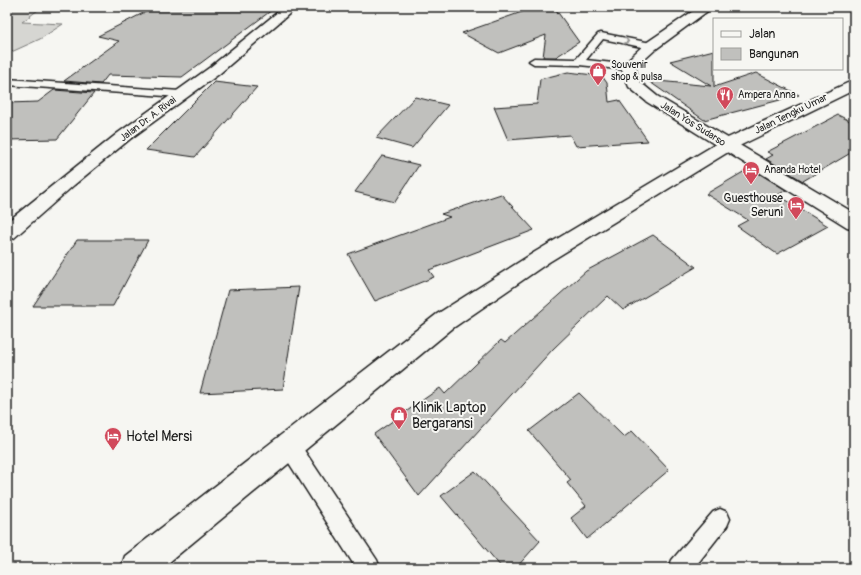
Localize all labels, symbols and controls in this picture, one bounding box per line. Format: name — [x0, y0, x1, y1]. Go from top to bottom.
legend — [713, 18, 843, 70]
text: Jalan — [749, 27, 775, 42]
one-way arrow — [623, 36, 629, 44]
text: Bangunan — [749, 47, 799, 62]
place label: Souvenir shop & pulsa — [611, 59, 663, 83]
shop icon: Souvenir shop & pulsa — [588, 61, 608, 86]
restaurant icon: Ampera Anna — [715, 85, 735, 110]
place label: Ampera Anna — [738, 89, 796, 101]
street label: Jalan Tengku Umar — [753, 91, 830, 137]
street label: Jalan Dr. A. Rivai — [118, 94, 179, 144]
street label: Jalan Yos Sudarso — [658, 99, 728, 149]
hotel icon: Ananda Hotel — [741, 160, 761, 185]
place label: Ananda Hotel — [764, 164, 821, 176]
place label: Guesthouse Seruni — [724, 191, 783, 220]
hotel icon: Guesthouse Seruni — [786, 195, 806, 220]
place label: Klinik Laptop Bergaransi — [412, 399, 487, 432]
shop icon: Klinik Laptop Bergaransi — [389, 405, 409, 430]
hotel icon: Hotel Mersi — [103, 426, 123, 451]
place label: Hotel Mersi — [126, 428, 193, 445]

